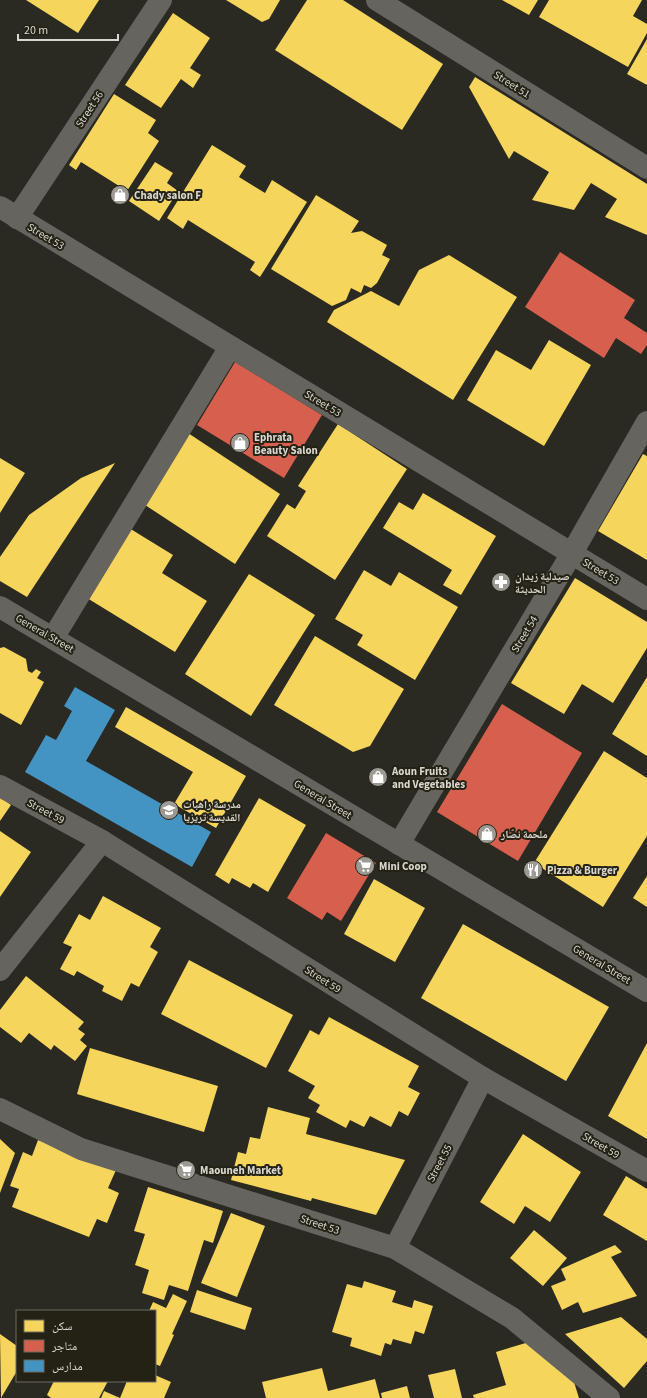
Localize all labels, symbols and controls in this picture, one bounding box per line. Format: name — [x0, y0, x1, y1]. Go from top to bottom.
scale bar — [18, 16, 118, 42]
text: 20 m — [24, 22, 48, 39]
street label: Street 51 — [491, 67, 533, 102]
street label: Street 56 — [72, 88, 107, 130]
shop icon: Chady salon F — [109, 184, 131, 206]
place label: Chady salon F — [134, 188, 201, 203]
street label: Street 53 — [24, 220, 67, 253]
street label: Street 53 — [301, 387, 344, 420]
place label: Ephrata Beauty Salon — [254, 430, 318, 458]
shop icon: Ephrata Beauty Salon — [229, 432, 251, 454]
street label: Street 53 — [579, 555, 622, 588]
place label: صيدلية زيدان الحديثة — [515, 569, 570, 597]
pharmacy icon: صيدلية زيدان الحديثة — [490, 571, 512, 593]
street label: General Street — [13, 611, 77, 656]
street label: Street 54 — [508, 613, 542, 656]
place label: Aoun Fruits and Vegetables — [391, 764, 465, 792]
shop icon: Aoun Fruits and Vegetables — [367, 766, 389, 788]
street label: General Street — [291, 776, 355, 823]
street label: Street 59 — [24, 795, 67, 828]
place label: مدرسة راهبات القديسة تريزيا — [183, 797, 241, 825]
school or university icon: مدرسة راهبات القديسة تريزيا — [158, 799, 180, 821]
shop icon: ملحمة نصّار — [476, 823, 498, 845]
place label: ملحمة نصّار — [500, 827, 548, 842]
supermarket icon: Mini Coop — [354, 855, 376, 877]
place label: Mini Coop — [379, 859, 427, 874]
restaurant icon: Pizza & Burger — [522, 859, 544, 881]
place label: Pizza & Burger — [547, 863, 618, 878]
street label: General Street — [570, 941, 634, 988]
street label: Street 59 — [302, 962, 344, 997]
street label: Street 59 — [579, 1129, 622, 1162]
street label: Street 55 — [423, 1142, 456, 1185]
supermarket icon: Maouneh Market — [175, 1159, 197, 1181]
place label: Maouneh Market — [200, 1163, 282, 1178]
street label: Street 53 — [298, 1211, 342, 1238]
legend — [16, 1310, 156, 1382]
text: سكن — [52, 1318, 73, 1335]
text: متاجر — [51, 1338, 77, 1355]
text: مدارس — [52, 1358, 83, 1375]

